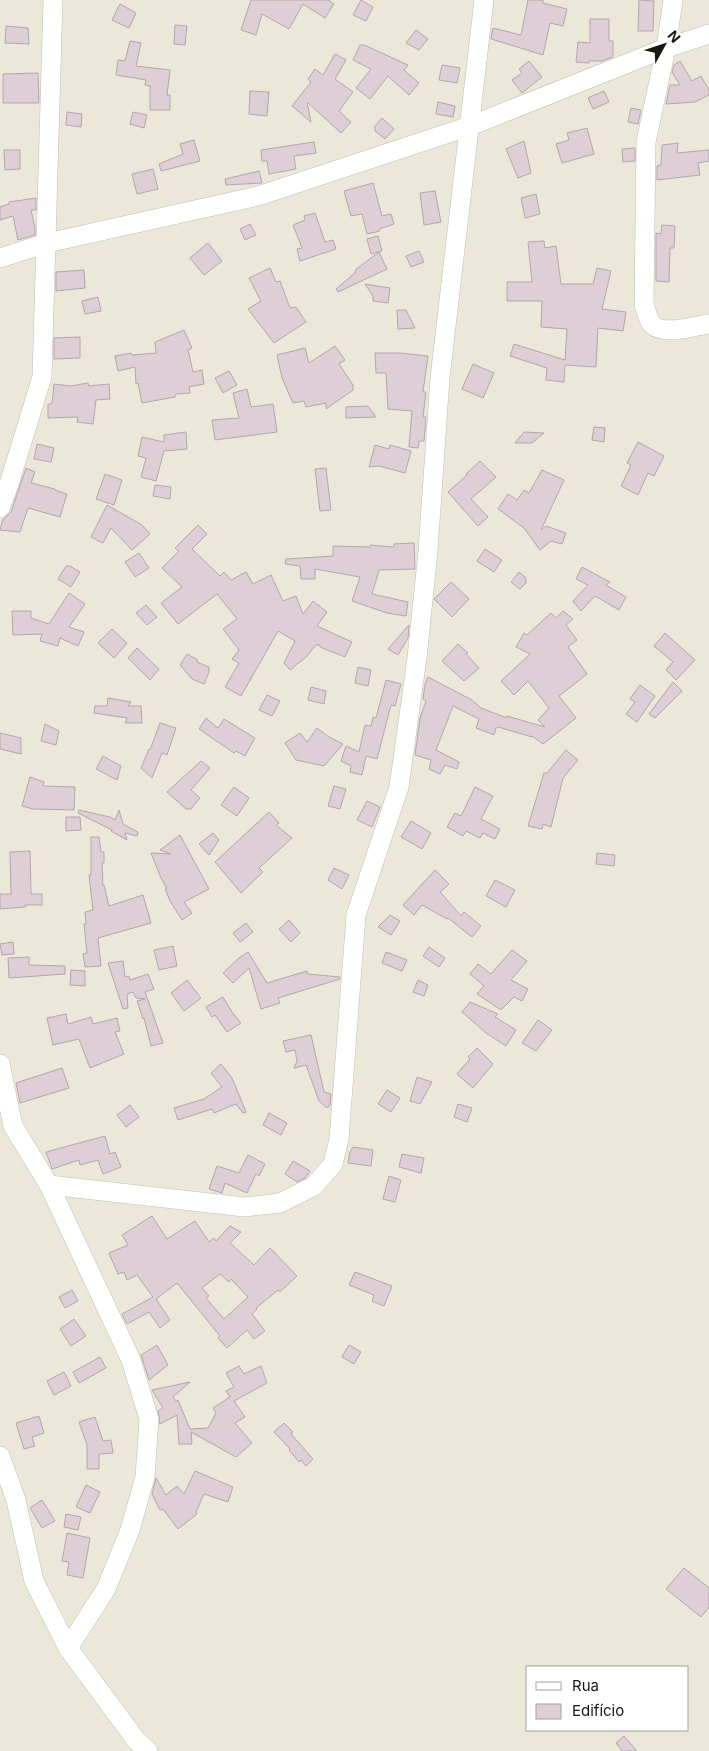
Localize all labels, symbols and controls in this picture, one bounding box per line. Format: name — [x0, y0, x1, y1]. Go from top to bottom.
north arrow — [639, 20, 689, 70]
text: N — [664, 27, 684, 46]
legend — [526, 1666, 689, 1731]
text: Rua — [572, 1676, 599, 1695]
text: Edifício — [572, 1701, 624, 1720]

